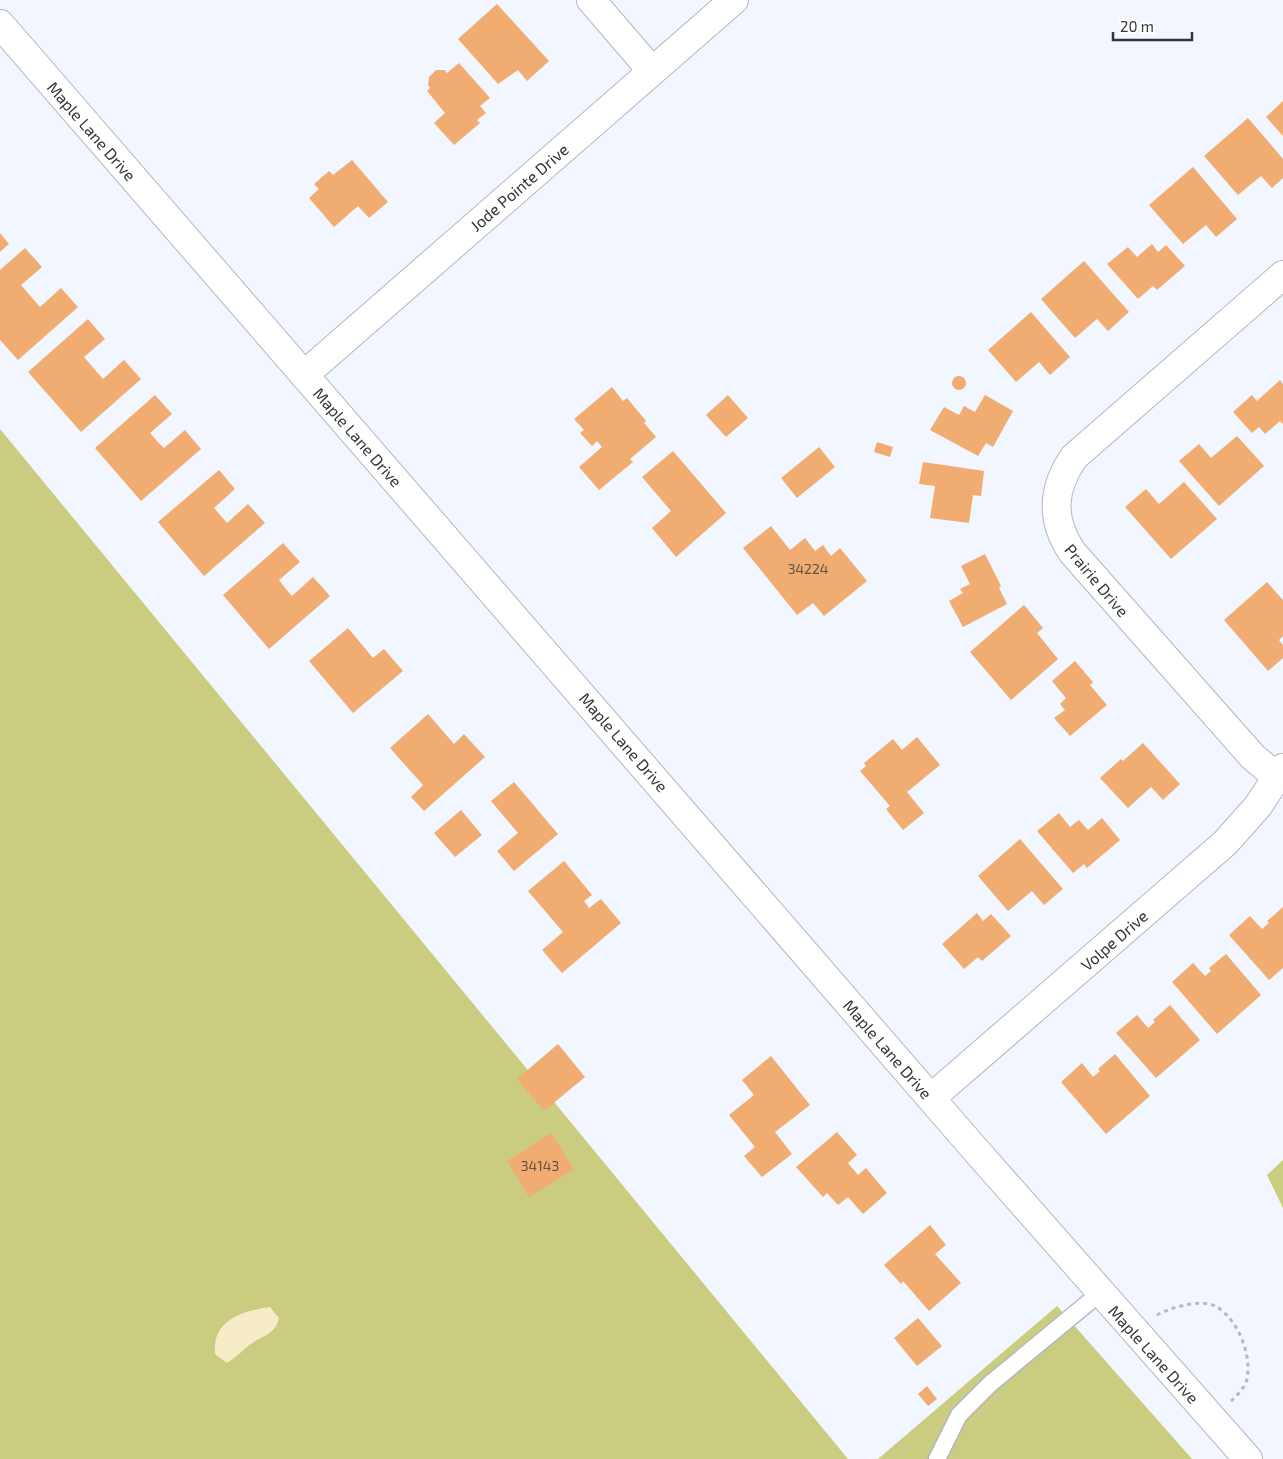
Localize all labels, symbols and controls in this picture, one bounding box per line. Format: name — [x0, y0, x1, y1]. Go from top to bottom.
scale bar — [1113, 10, 1192, 42]
text: 20 m — [1120, 17, 1154, 35]
street label: Maple Lane Drive — [44, 77, 140, 185]
street label: Jode Pointe Drive — [466, 139, 572, 235]
street label: Maple Lane Drive — [310, 383, 406, 491]
street label: Prairie Drive — [1061, 540, 1133, 620]
house number: 34224 — [788, 560, 828, 577]
street label: Maple Lane Drive — [576, 688, 672, 796]
street label: Volpe Drive — [1077, 906, 1151, 974]
street label: Maple Lane Drive — [840, 995, 936, 1103]
house number: 34143 — [521, 1157, 559, 1174]
street label: Maple Lane Drive — [1105, 1301, 1203, 1407]

